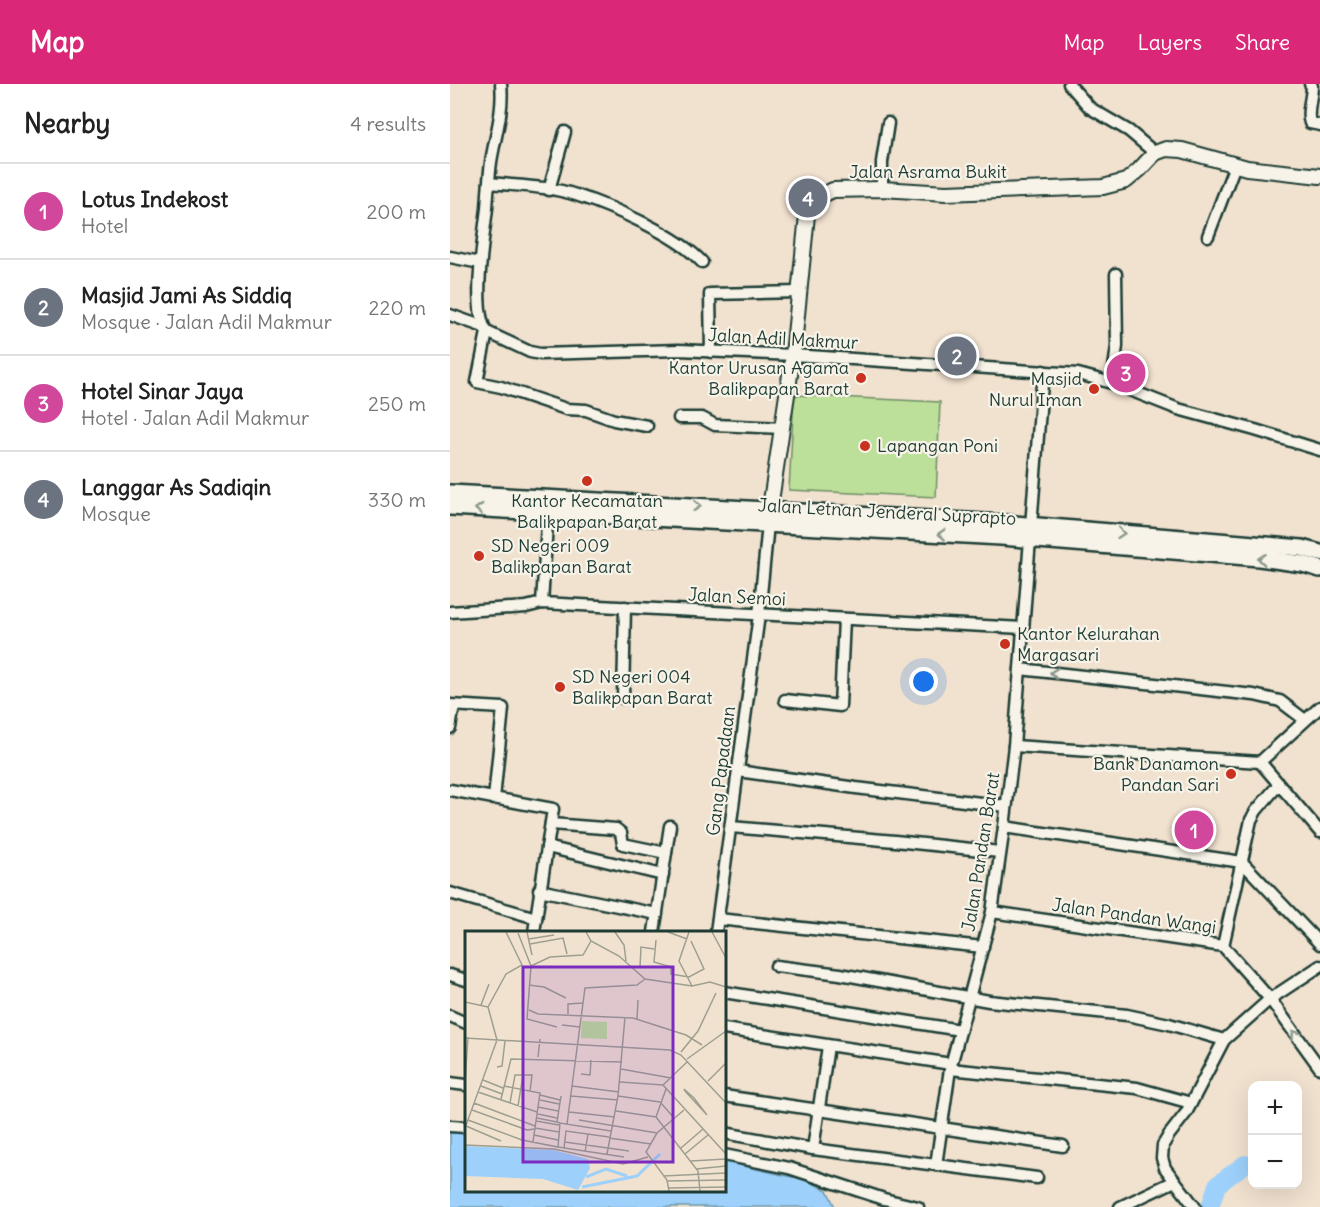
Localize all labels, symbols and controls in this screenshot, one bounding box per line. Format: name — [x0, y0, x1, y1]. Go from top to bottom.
text: Map — [30, 24, 84, 60]
text: Map — [1064, 29, 1104, 56]
text: Layers — [1137, 29, 1202, 56]
text: Share — [1235, 29, 1290, 56]
text: Nearby — [24, 107, 110, 140]
text: 4 results — [350, 111, 426, 136]
street label: Jalan Asrama Bukit — [849, 160, 1007, 183]
pin: 4 — [788, 176, 828, 220]
text: Lotus Indekost — [81, 185, 228, 213]
text: 1 — [40, 199, 47, 224]
text: 200 m — [366, 199, 426, 224]
text: Hotel — [81, 213, 128, 238]
text: Masjid Jami As Siddiq — [81, 281, 292, 309]
text: 2 — [38, 295, 49, 320]
text: 220 m — [369, 295, 426, 320]
text: Mosque · Jalan Adil Makmur — [81, 309, 332, 334]
street label: Jalan Adil Makmur — [707, 323, 859, 354]
pin: 2 — [938, 334, 976, 378]
pin: 3 — [1106, 350, 1146, 396]
place label: Kantor Urusan Agama Balikpapan Barat — [669, 356, 849, 400]
place label: Masjid Nurul Iman — [989, 367, 1082, 411]
marker: Kantor Urusan Agama Balikpapan Barat — [854, 371, 868, 385]
text: Hotel Sinar Jaya — [81, 377, 244, 405]
marker: Masjid Nurul Iman — [1087, 382, 1101, 396]
text: 3 — [38, 391, 49, 416]
text: 250 m — [368, 391, 426, 416]
text: Hotel · Jalan Adil Makmur — [81, 405, 309, 430]
place label: Lapangan Poni — [877, 434, 998, 457]
marker: Lapangan Poni — [858, 439, 872, 453]
text: Langgar As Sadiqin — [81, 473, 271, 501]
marker: Kantor Kecamatan Balikpapan Barat — [580, 474, 594, 488]
text: 4 — [38, 487, 49, 512]
text: 330 m — [368, 487, 426, 512]
place label: Kantor Kecamatan Balikpapan Barat — [511, 489, 663, 533]
street label: Jalan Letnan Jenderal Suprapto — [757, 493, 1017, 530]
one-way arrow — [693, 500, 702, 513]
text: Mosque — [81, 501, 151, 526]
one-way arrow — [475, 502, 484, 515]
one-way arrow — [1116, 527, 1125, 540]
one-way arrow — [938, 528, 947, 541]
place label: SD Negeri 009 Balikpapan Barat — [491, 534, 632, 578]
marker: SD Negeri 009 Balikpapan Barat — [472, 549, 486, 563]
one-way arrow — [1258, 553, 1267, 566]
street label: Jalan Semoi — [687, 582, 787, 611]
place label: Kantor Kelurahan Margasari — [1017, 622, 1160, 666]
marker: Kantor Kelurahan Margasari — [998, 637, 1012, 651]
place label: SD Negeri 004 Balikpapan Barat — [572, 665, 713, 709]
your location — [909, 667, 938, 696]
one-way arrow — [1049, 667, 1058, 680]
marker: SD Negeri 004 Balikpapan Barat — [553, 680, 567, 694]
street label: Gang Papadaan — [701, 705, 740, 837]
place label: Bank Danamon Pandan Sari — [1093, 752, 1219, 796]
marker: Bank Danamon Pandan Sari — [1224, 767, 1238, 781]
street label: Jalan Pandan Barat — [957, 771, 1004, 933]
pin: 1 — [1174, 808, 1214, 852]
street label: Jalan Pandan Wangi — [1050, 893, 1218, 938]
inset map — [465, 931, 726, 1192]
one-way arrow — [1291, 1029, 1302, 1040]
map controls — [1248, 1081, 1302, 1189]
button: + — [1248, 1081, 1302, 1135]
button: − — [1248, 1135, 1302, 1189]

